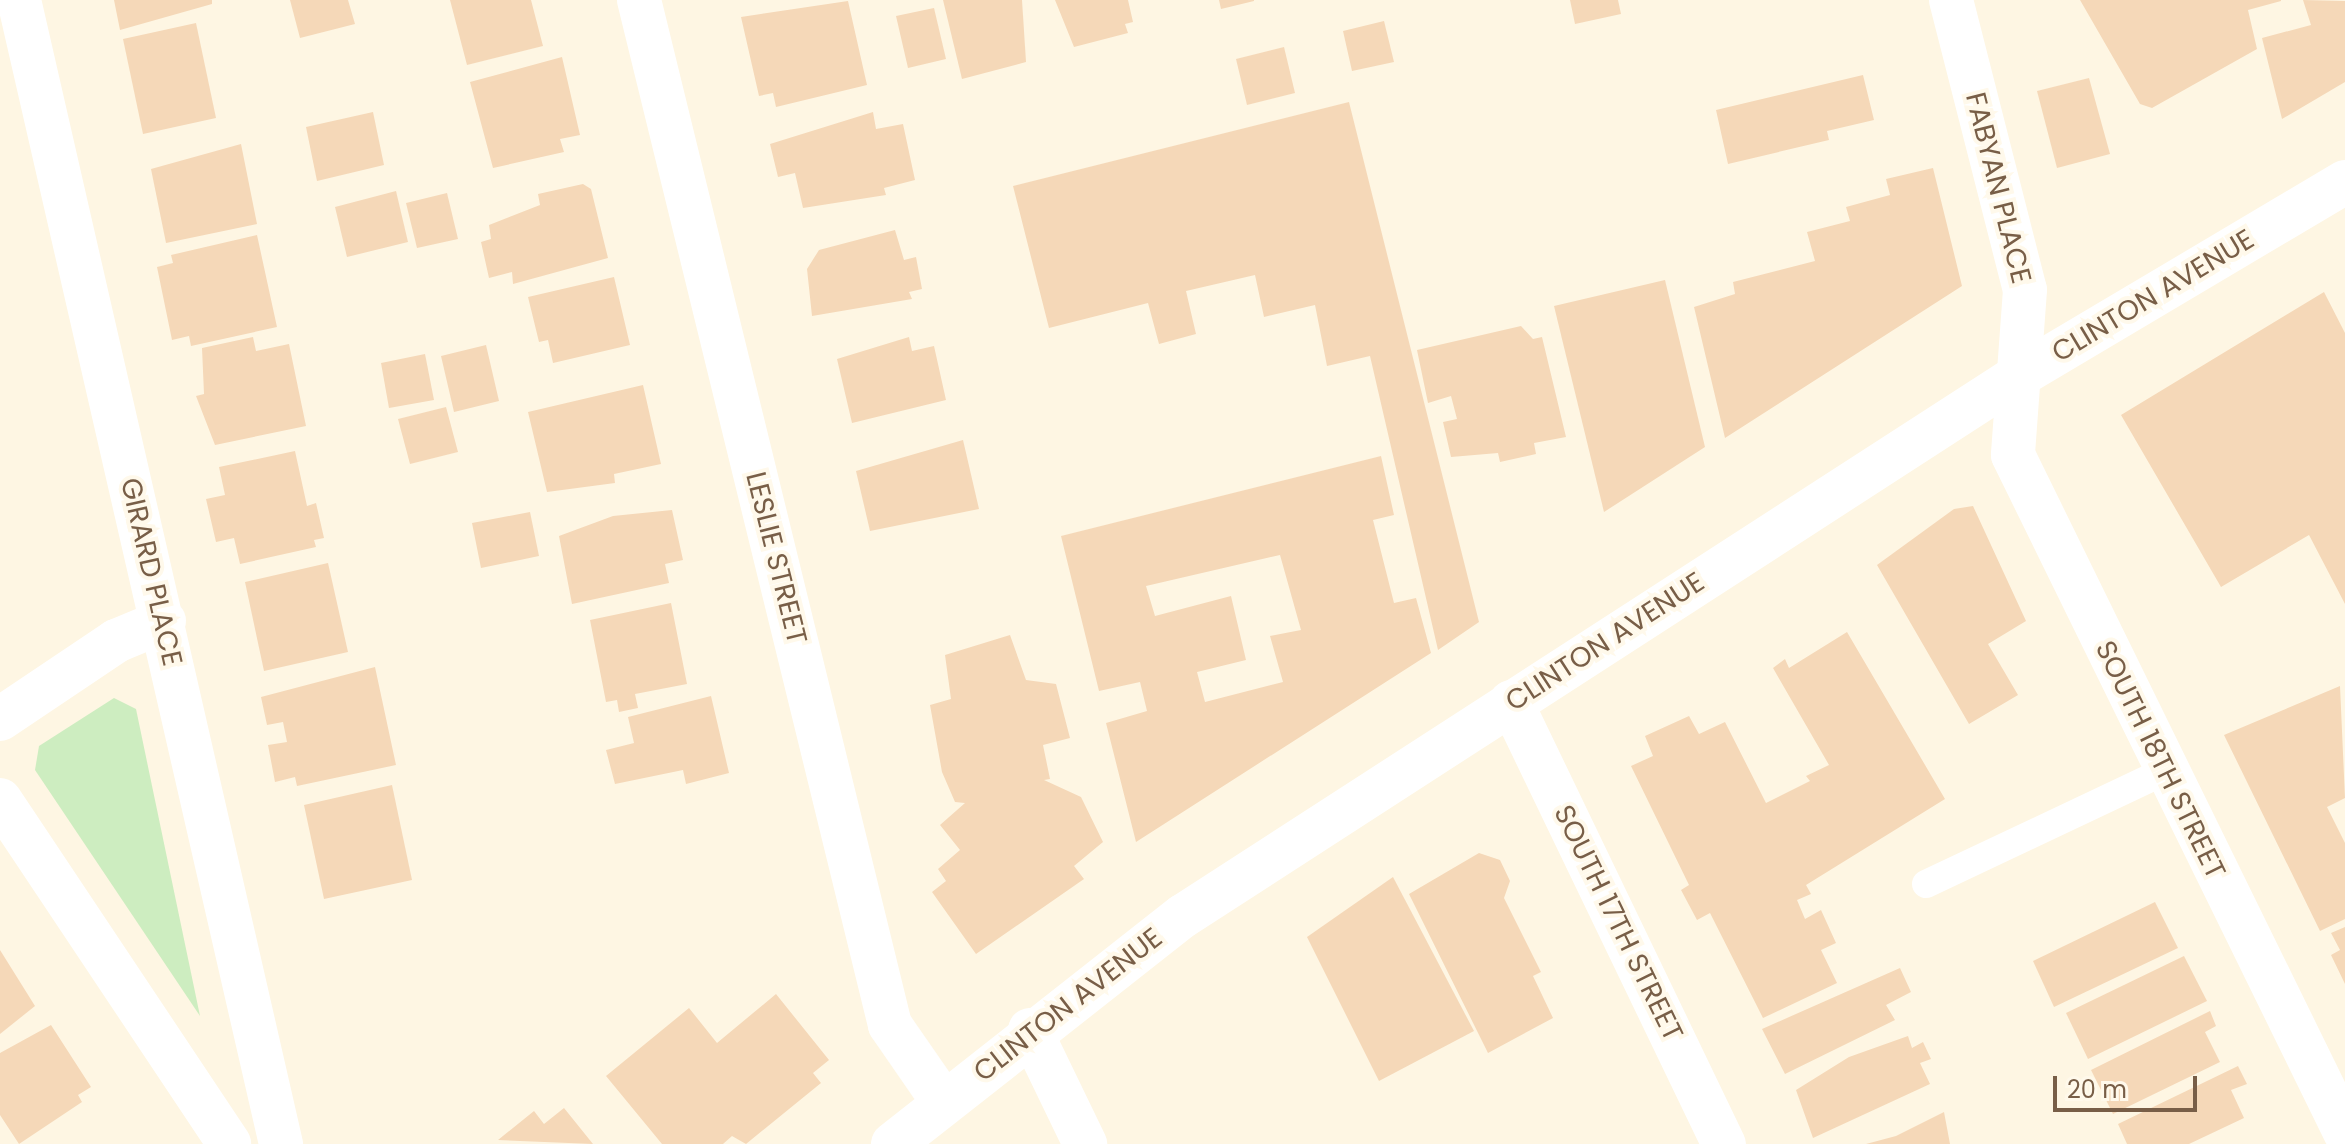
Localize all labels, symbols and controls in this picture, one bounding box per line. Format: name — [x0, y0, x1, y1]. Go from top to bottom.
street label: FABYAN PLACE — [1958, 89, 2038, 287]
street label: CLINTON AVENUE — [2046, 222, 2260, 370]
street label: LESLIE STREET — [738, 468, 814, 648]
street label: GIRARD PLACE — [113, 475, 189, 669]
street label: CLINTON AVENUE — [1500, 565, 1710, 719]
street label: SOUTH 18TH STREET — [2088, 636, 2232, 884]
street label: SOUTH 17TH STREET — [1546, 800, 1690, 1046]
street label: CLINTON AVENUE — [967, 921, 1169, 1089]
scale bar — [2057, 1060, 2201, 1110]
text: 20 m — [2067, 1073, 2127, 1106]

